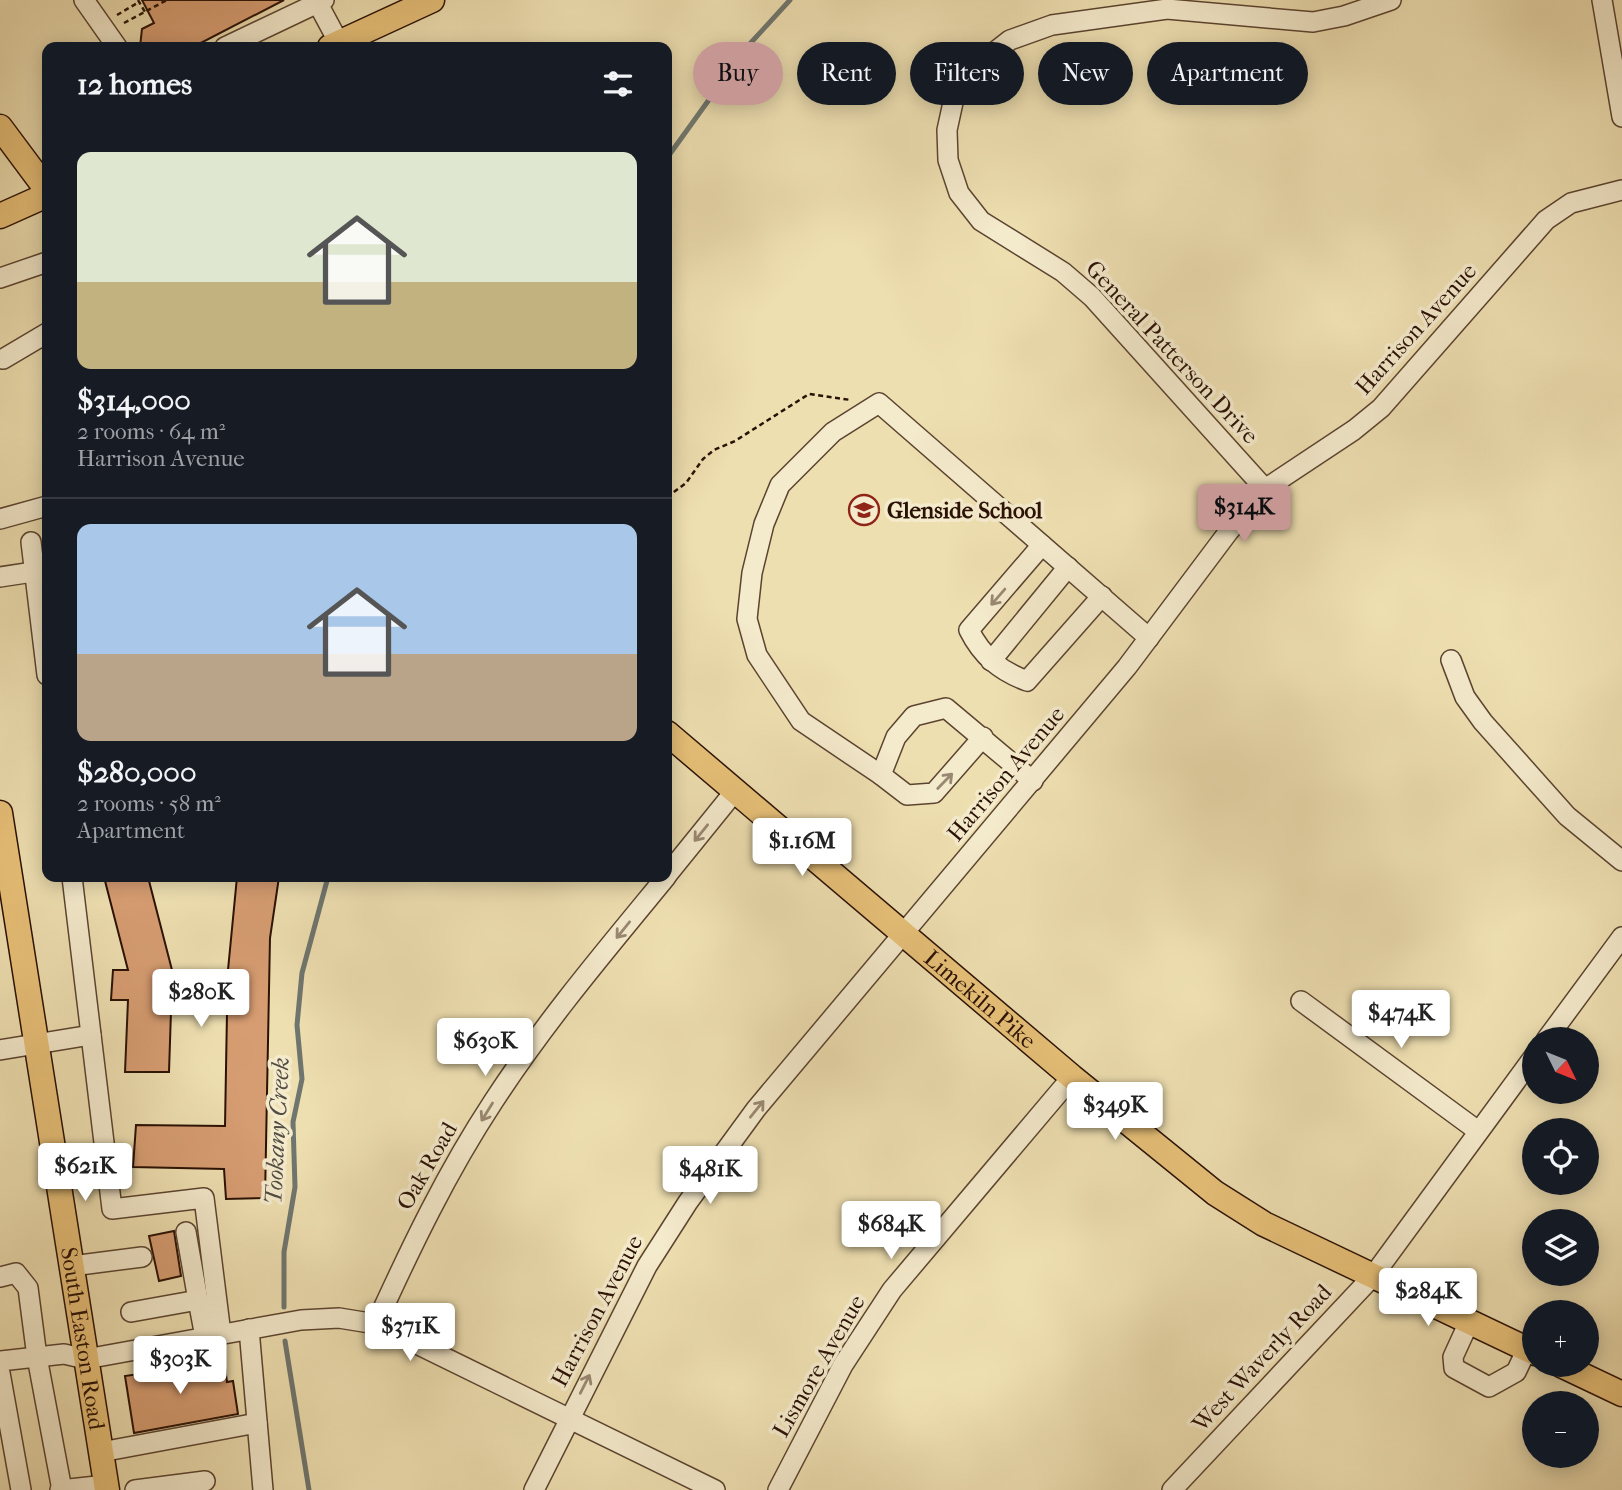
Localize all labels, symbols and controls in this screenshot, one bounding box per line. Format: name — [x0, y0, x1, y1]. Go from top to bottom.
chip: Buy — [693, 42, 783, 105]
chip: Rent — [797, 42, 896, 105]
chip: Filters — [910, 42, 1024, 105]
chip: New — [1038, 42, 1133, 105]
chip: Apartment — [1147, 42, 1308, 105]
icon: filters — [599, 65, 637, 103]
text: 12 homes — [77, 67, 192, 102]
icon: home — [294, 197, 420, 323]
street label: General Patterson Drive — [1080, 255, 1264, 449]
street label: Harrison Avenue — [1350, 258, 1482, 400]
text: $314,000 — [77, 383, 191, 418]
text: 2 rooms · 64 m² — [77, 418, 225, 445]
text: Harrison Avenue — [77, 445, 245, 472]
pin: $314K — [1195, 484, 1293, 544]
school or university icon: Glenside School — [847, 493, 881, 527]
text: $314K — [1214, 493, 1274, 520]
place label: Glenside School — [887, 497, 1043, 524]
icon: home — [294, 569, 420, 695]
one-way arrow — [990, 588, 1006, 606]
street label: Harrison Avenue — [942, 701, 1070, 847]
text: $280,000 — [77, 755, 196, 790]
one-way arrow — [937, 773, 954, 790]
text: 2 rooms · 58 m² — [77, 790, 221, 817]
text: Apartment — [77, 817, 185, 844]
pin: $1.16M — [745, 818, 859, 878]
one-way arrow — [693, 824, 709, 842]
text: $1.16M — [769, 827, 835, 854]
one-way arrow — [615, 920, 630, 938]
street label: Limekiln Pike — [919, 944, 1042, 1054]
pin: $280K — [152, 970, 250, 1029]
text: $280K — [168, 978, 234, 1005]
pin: $474K — [1352, 990, 1450, 1050]
text: $474K — [1368, 999, 1434, 1026]
pin: $630K — [436, 1018, 534, 1078]
text: $630K — [453, 1027, 517, 1054]
north arrow — [1522, 1027, 1600, 1104]
map controls — [1522, 1027, 1599, 1468]
water label: Tookany Creek — [259, 1057, 295, 1205]
pin: $349K — [1066, 1082, 1164, 1142]
text: $349K — [1083, 1091, 1147, 1118]
one-way arrow — [749, 1100, 764, 1118]
one-way arrow — [479, 1101, 493, 1121]
street label: Oak Road — [391, 1117, 463, 1215]
button: locate — [1522, 1118, 1599, 1195]
pin: $621K — [36, 1144, 134, 1203]
pin: $481K — [661, 1146, 759, 1206]
text: $621K — [54, 1152, 116, 1179]
text: $481K — [679, 1155, 741, 1182]
pin: $684K — [842, 1202, 940, 1261]
button: layers — [1522, 1209, 1599, 1286]
text: $684K — [858, 1210, 924, 1237]
street label: Harrison Avenue — [546, 1231, 648, 1391]
street label: South Easton Road — [55, 1245, 111, 1432]
pin: $284K — [1379, 1268, 1477, 1328]
text: $284K — [1395, 1277, 1461, 1304]
street label: West Waverly Road — [1186, 1278, 1338, 1438]
street label: Lismore Avenue — [767, 1290, 871, 1442]
button: + — [1522, 1300, 1599, 1377]
pin: $371K — [361, 1304, 459, 1363]
text: $371K — [381, 1312, 439, 1339]
pin: $303K — [131, 1336, 229, 1396]
text: $303K — [150, 1345, 210, 1372]
one-way arrow — [579, 1374, 593, 1395]
button: − — [1522, 1391, 1599, 1468]

